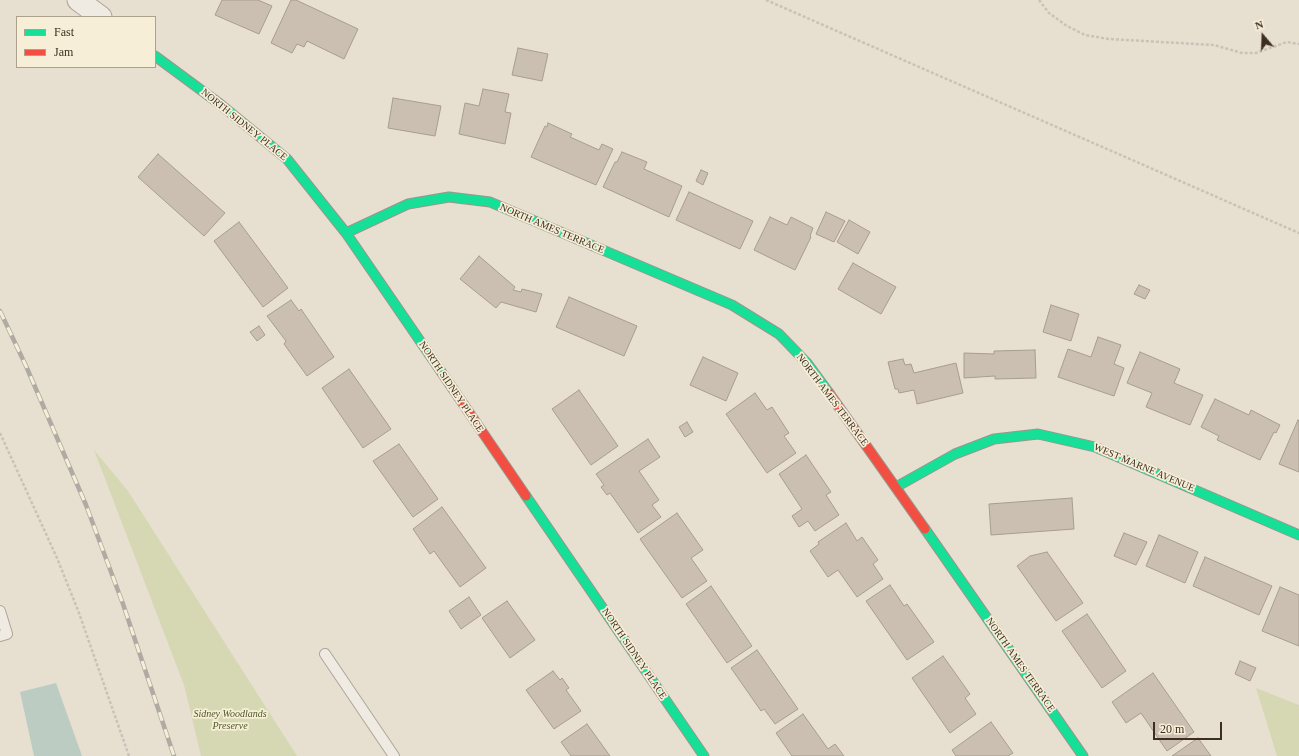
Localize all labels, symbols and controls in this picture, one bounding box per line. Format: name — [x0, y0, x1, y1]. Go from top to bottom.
legend — [16, 16, 156, 68]
north arrow — [1243, 16, 1283, 56]
text: N — [1253, 18, 1265, 32]
text: Fast — [54, 25, 74, 39]
text: Jam — [54, 45, 73, 59]
street label: NORTH SIDNEY PLACE — [199, 87, 289, 163]
street label: NORTH AMES TERRACE — [498, 202, 606, 256]
street label: NORTH SIDNEY PLACE — [416, 339, 486, 435]
street label: NORTH AMES TERRACE — [793, 352, 871, 448]
street label: WEST MARNE AVENUE — [1092, 441, 1196, 495]
street label: NORTH SIDNEY PLACE — [599, 606, 669, 702]
street label: NORTH AMES TERRACE — [983, 616, 1057, 714]
park label: Sidney Woodlands Preserve — [193, 708, 267, 732]
scale bar — [1155, 714, 1224, 740]
text: 20 m — [1160, 722, 1184, 736]

